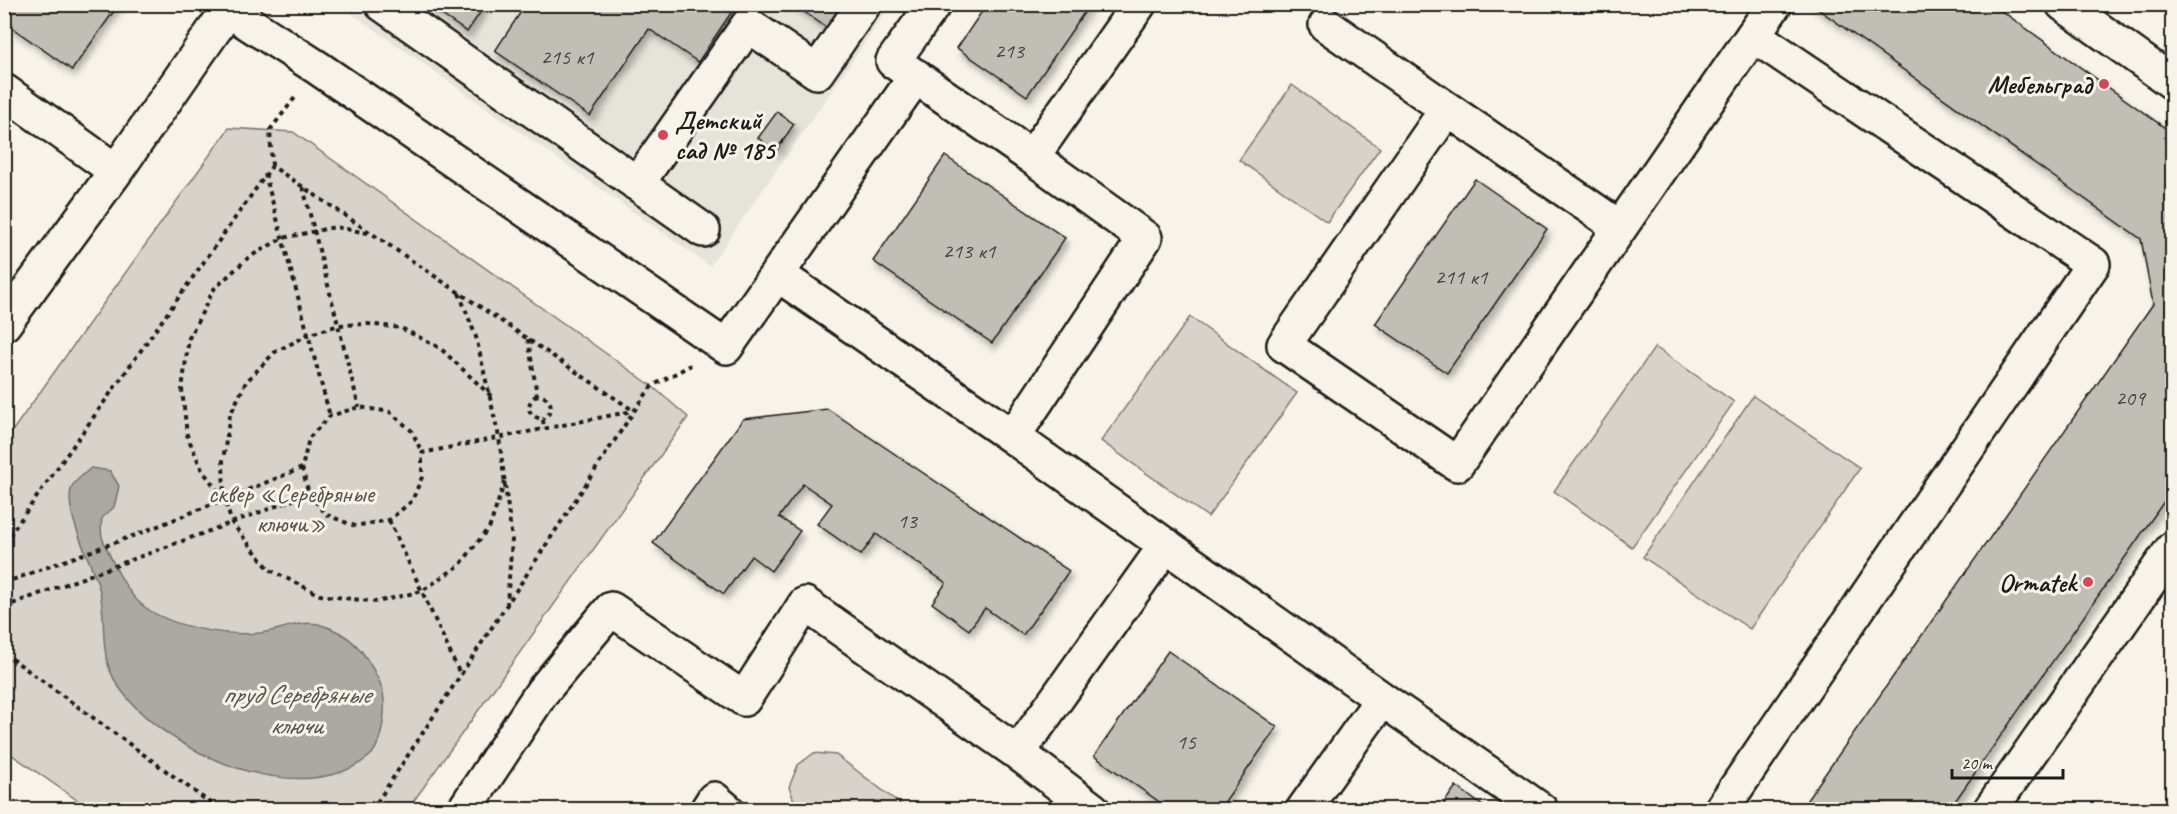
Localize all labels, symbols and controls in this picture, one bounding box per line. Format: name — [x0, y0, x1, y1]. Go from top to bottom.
house number: 213 — [994, 37, 1026, 65]
house number: 215 к1 — [540, 43, 595, 71]
place label: Мебельград — [1988, 68, 2094, 101]
marker: Мебельград — [2097, 77, 2111, 91]
place label: Детский сад № 185 — [675, 104, 777, 167]
marker: Детский сад № 185 — [656, 128, 670, 142]
house number: 213 к1 — [942, 237, 997, 265]
house number: 211 к1 — [1434, 263, 1489, 291]
house number: 209 — [2115, 384, 2147, 412]
park label: сквер «Серебряные ключи» — [208, 477, 377, 540]
house number: 13 — [897, 507, 919, 535]
place label: Ormatek — [1999, 566, 2078, 599]
marker: Ormatek — [2081, 575, 2095, 589]
water label: пруд Серебряные ключи — [222, 677, 374, 742]
house number: 15 — [1176, 728, 1197, 756]
scale bar — [1952, 742, 2063, 780]
text: 20 m — [1961, 752, 1994, 774]

